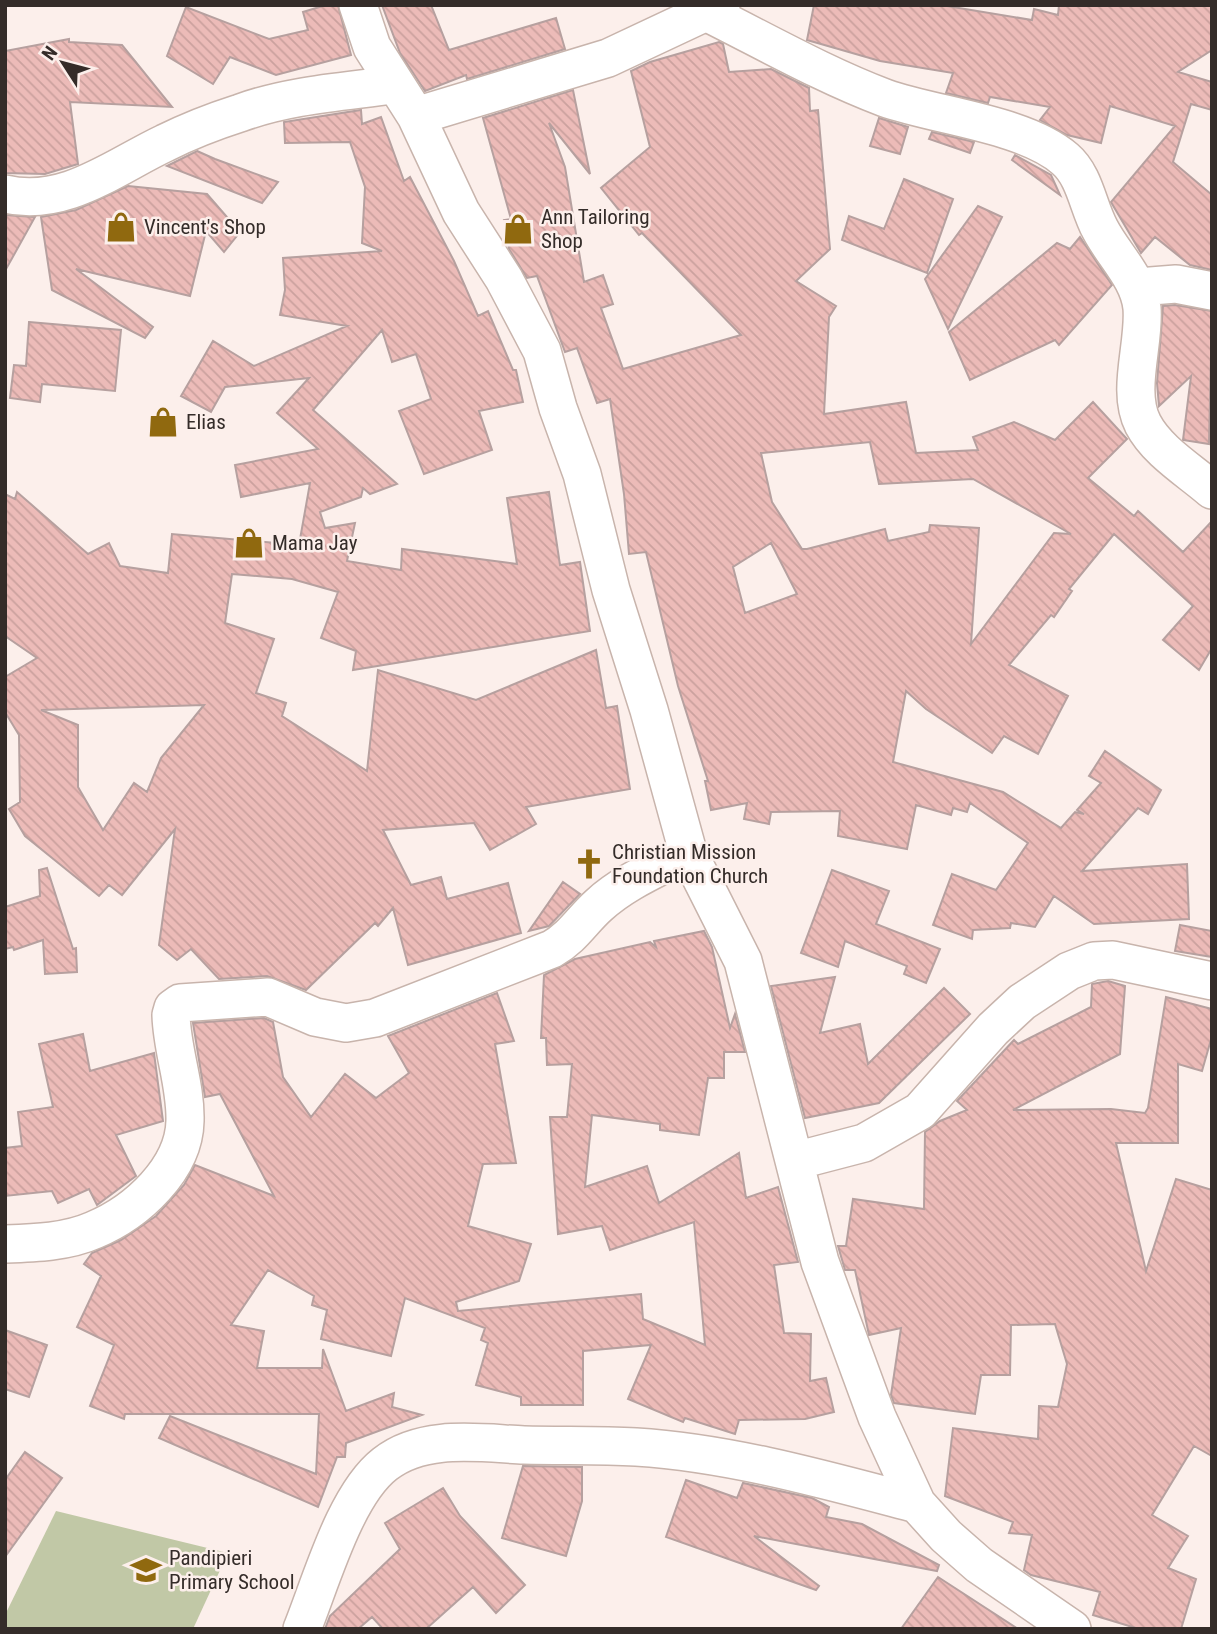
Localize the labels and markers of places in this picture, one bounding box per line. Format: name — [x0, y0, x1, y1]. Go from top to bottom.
place label: Ann Tailoring Shop — [541, 205, 650, 253]
shop icon: Vincent's Shop — [104, 210, 138, 244]
shop icon: Ann Tailoring Shop — [501, 212, 535, 246]
place label: Vincent's Shop — [144, 215, 266, 239]
shop icon: Elias — [146, 405, 180, 439]
place label: Elias — [186, 410, 226, 434]
shop icon: Mama Jay — [232, 526, 266, 560]
place label: Mama Jay — [272, 531, 358, 555]
place label: Christian Mission Foundation Church — [612, 840, 768, 888]
church icon: Christian Mission Foundation Church — [572, 847, 606, 881]
place label: Pandipieri Primary School — [169, 1546, 295, 1594]
school or university icon: Pandipieri Primary School — [129, 1553, 163, 1587]

